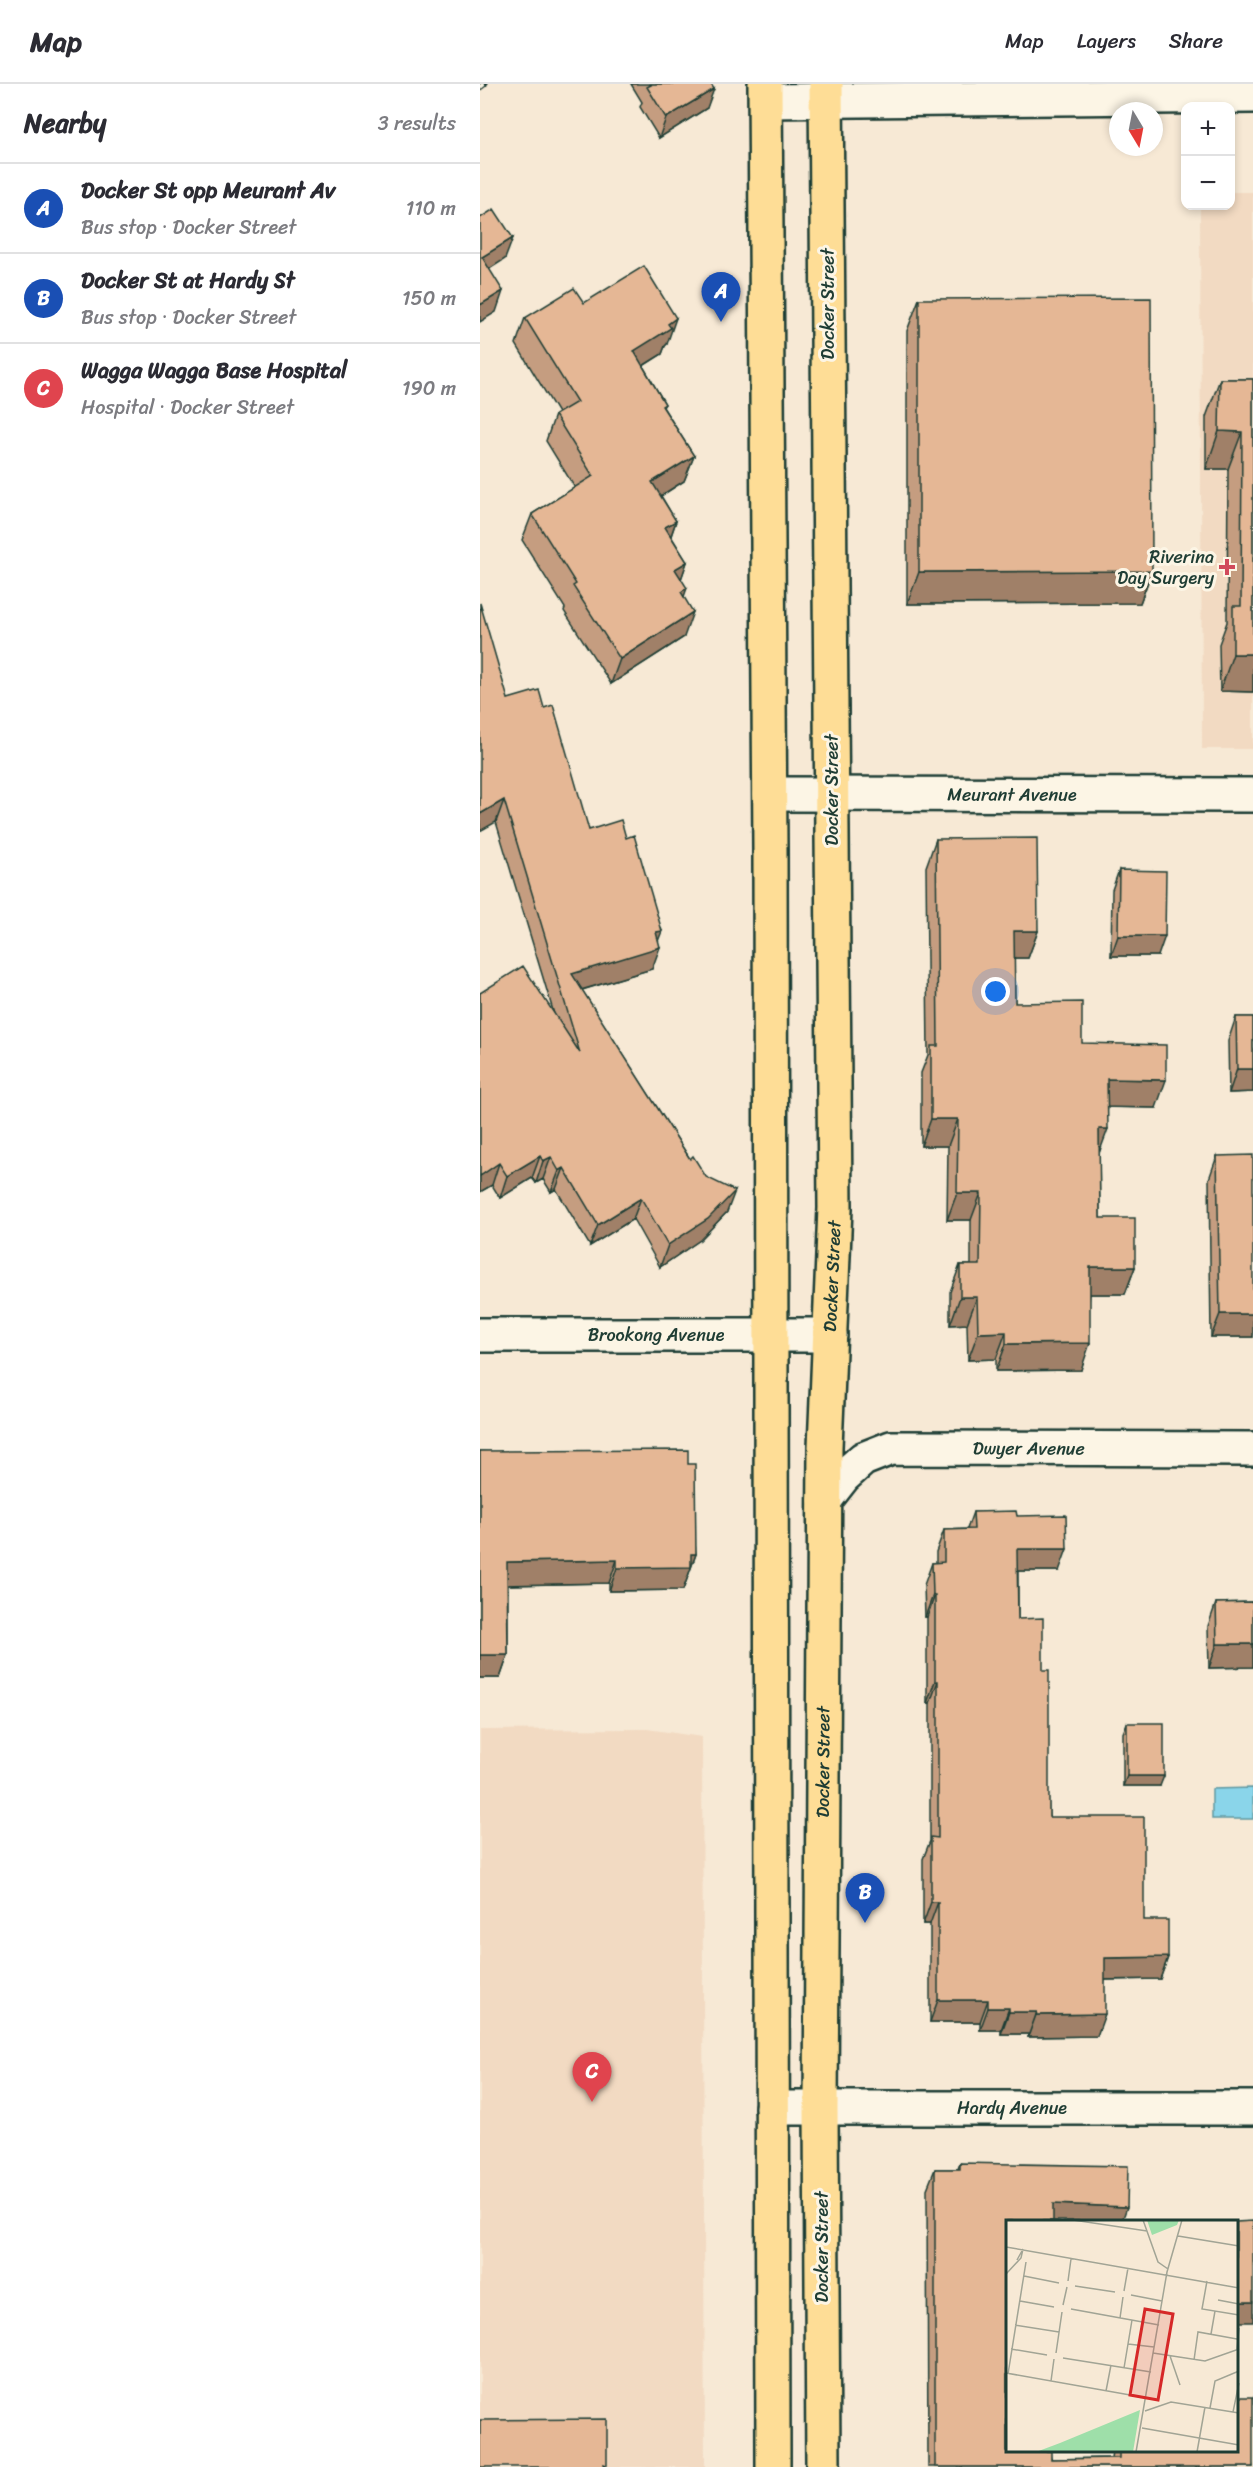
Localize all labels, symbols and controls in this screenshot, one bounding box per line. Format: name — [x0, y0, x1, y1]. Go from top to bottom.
text: Map — [30, 17, 82, 66]
text: Map — [1005, 22, 1044, 60]
text: Layers — [1077, 22, 1136, 60]
text: Share — [1169, 22, 1223, 60]
text: Nearby — [24, 100, 106, 146]
north arrow — [1109, 102, 1163, 156]
map controls — [1181, 102, 1235, 210]
button: + — [1181, 102, 1235, 156]
text: 3 results — [378, 106, 456, 141]
button: − — [1181, 156, 1235, 210]
text: Docker St opp Meurant Av — [81, 171, 335, 210]
text: A — [37, 191, 50, 226]
text: 110 m — [406, 191, 456, 226]
text: Bus stop · Docker Street — [81, 210, 296, 245]
street label: Docker Street — [812, 248, 844, 360]
text: Docker St at Hardy St — [81, 261, 295, 300]
pin: A — [702, 272, 740, 322]
text: B — [37, 281, 50, 316]
text: 150 m — [402, 281, 456, 316]
text: Bus stop · Docker Street — [81, 300, 296, 335]
text: Wagga Wagga Base Hospital — [81, 351, 347, 390]
text: C — [37, 371, 50, 406]
text: 190 m — [402, 371, 456, 406]
text: Hospital · Docker Street — [81, 390, 294, 425]
place label: Riverina Day Surgery — [1117, 541, 1215, 594]
marker: Riverina Day Surgery — [1218, 558, 1236, 576]
street label: Docker Street — [816, 734, 848, 846]
street label: Meurant Avenue — [947, 778, 1077, 811]
your location — [981, 977, 1010, 1006]
street label: Docker Street — [814, 1219, 850, 1333]
street label: Brookong Avenue — [588, 1319, 725, 1351]
street label: Dwyer Avenue — [973, 1432, 1085, 1465]
street label: Docker Street — [807, 1705, 839, 1818]
pin: B — [846, 1874, 884, 1923]
pin: C — [572, 2052, 612, 2102]
street label: Hardy Avenue — [957, 2092, 1067, 2124]
street label: Docker Street — [806, 2191, 838, 2303]
inset map — [1006, 2220, 1238, 2452]

